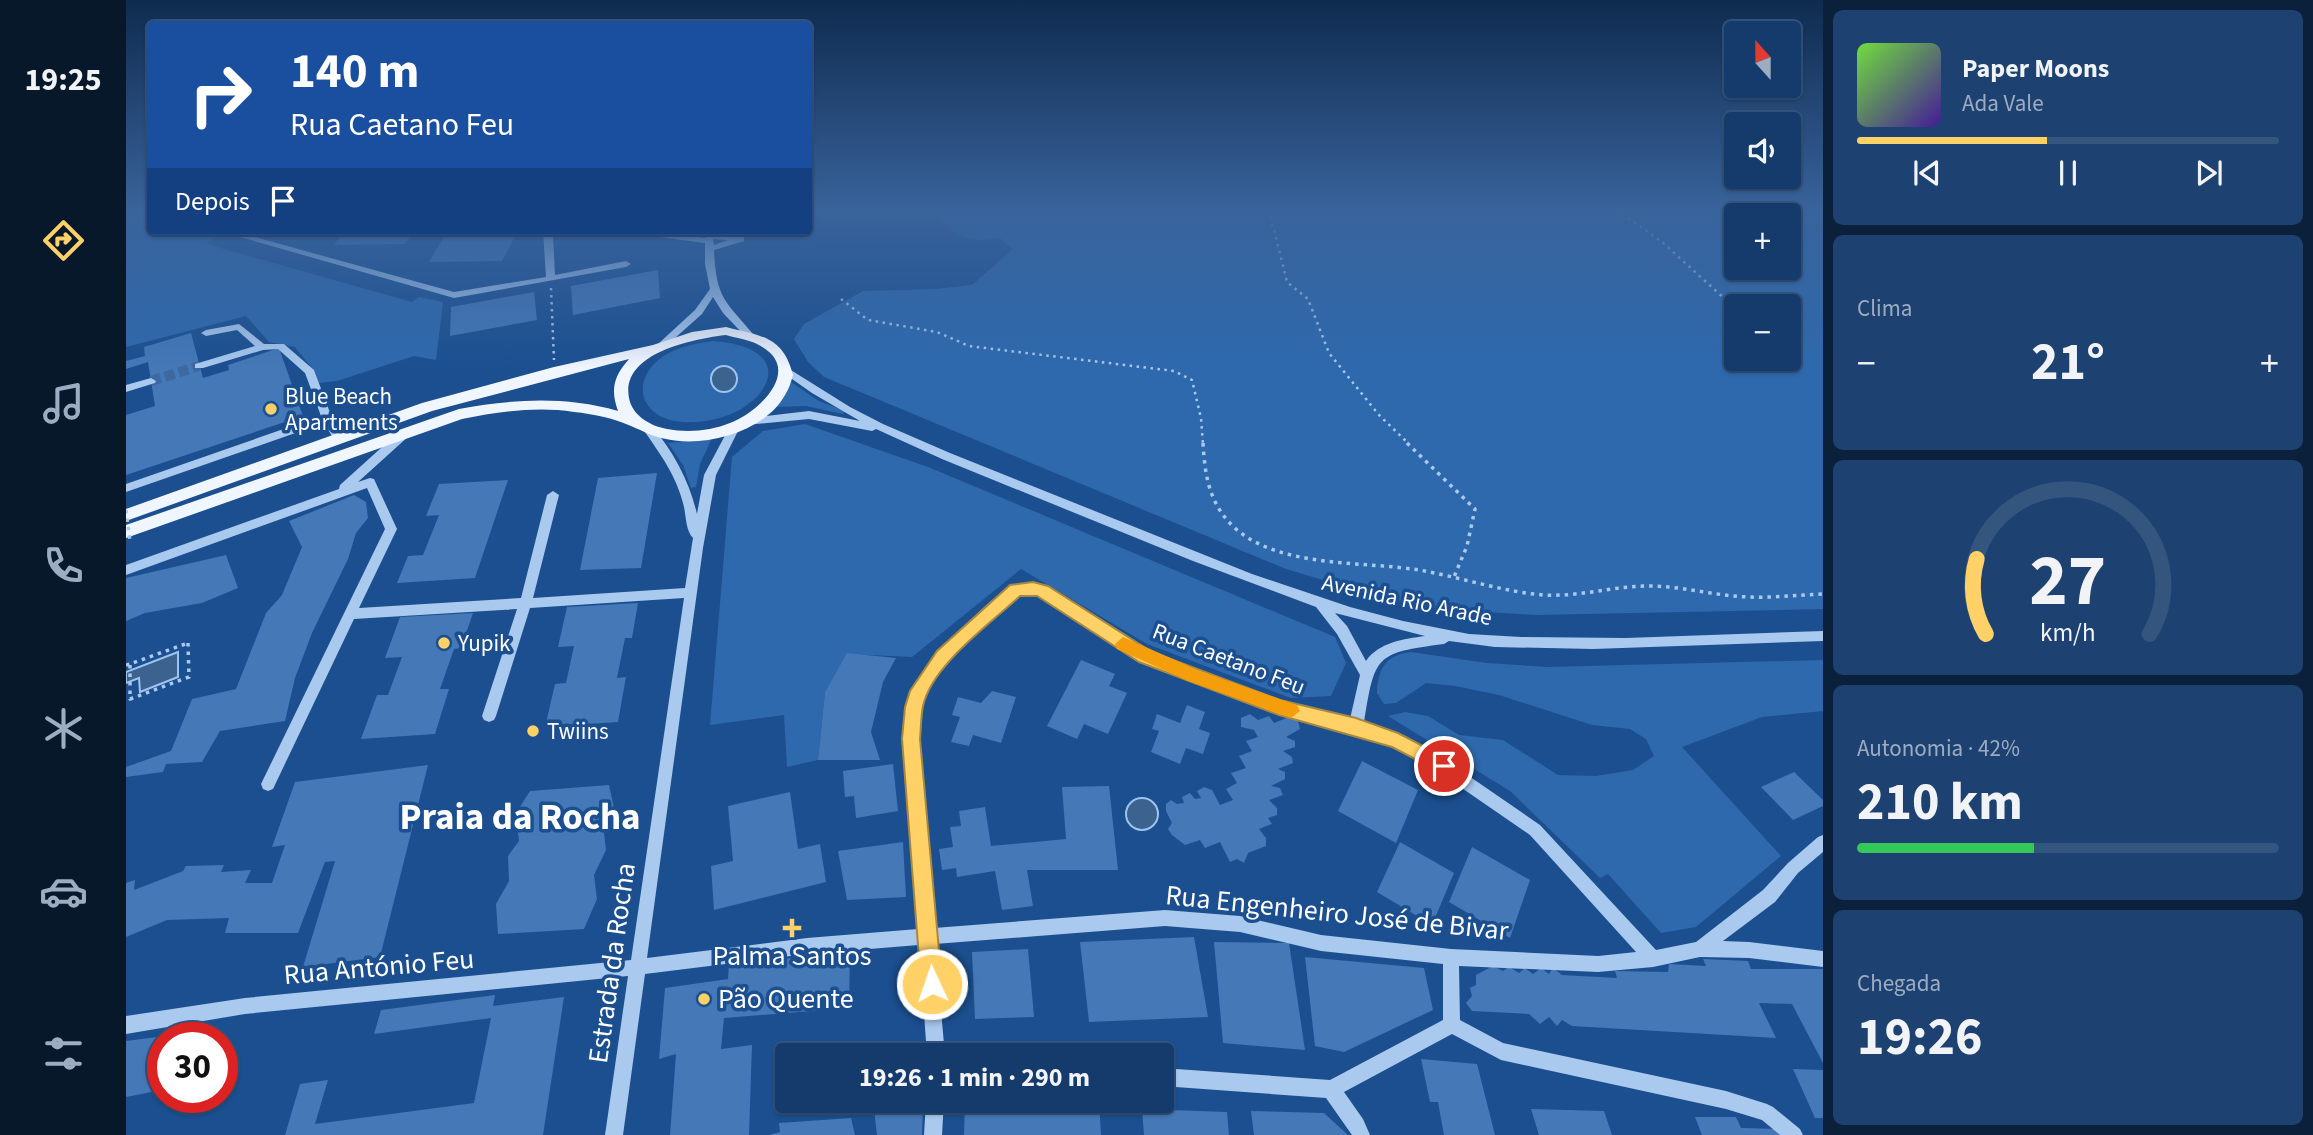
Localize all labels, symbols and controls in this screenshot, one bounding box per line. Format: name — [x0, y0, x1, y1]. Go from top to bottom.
north arrow — [1724, 21, 1801, 98]
map controls — [1724, 21, 1801, 371]
text: 140 m — [290, 37, 419, 107]
icon: right — [175, 49, 266, 140]
text: Paper Moons — [1962, 50, 2109, 87]
text: 19:25 — [24, 57, 102, 103]
text: Ada Vale — [1962, 87, 2044, 120]
text: Rua Caetano Feu — [290, 102, 514, 148]
button: sound — [1724, 112, 1801, 189]
icon: previous — [1908, 154, 1946, 192]
icon: pause — [2049, 154, 2087, 192]
icon: next — [2190, 154, 2228, 192]
icon: arrive — [264, 182, 302, 220]
text: Depois — [175, 183, 250, 220]
button: + — [1724, 203, 1801, 280]
icon: directions — [39, 216, 88, 265]
text: Clima — [1857, 292, 1912, 325]
button: − — [1724, 294, 1801, 371]
text: 21° — [2031, 326, 2105, 400]
text: − — [1857, 337, 1876, 391]
text: + — [2260, 337, 2279, 391]
icon: music — [39, 379, 88, 428]
place label: Blue Beach Apartments — [285, 380, 398, 439]
marker: Blue Beach Apartments — [263, 401, 279, 417]
text: 27 — [2030, 529, 2106, 633]
icon: phone — [39, 541, 88, 590]
street label: Avenida Rio Arade — [1319, 566, 1495, 634]
text: km/h — [2040, 614, 2096, 650]
street label: Rua Caetano Feu — [1148, 615, 1310, 703]
place label: Yupik — [457, 627, 511, 660]
marker: Yupik — [436, 635, 452, 651]
icon: climate — [39, 704, 88, 753]
place label: Twiins — [547, 715, 609, 748]
marker: Twiins — [525, 723, 541, 739]
text: Autonomia · 42% — [1857, 732, 2020, 765]
pin — [1414, 736, 1474, 796]
icon: arrive — [1425, 747, 1463, 785]
text: 210 km — [1857, 766, 2023, 840]
district label: Praia da Rocha — [399, 791, 641, 844]
street label: Estrada da Rocha — [578, 860, 646, 1066]
icon: car — [39, 867, 88, 916]
street label: Rua Engenheiro José de Bivar — [1164, 875, 1511, 951]
marker: Palma Santos — [784, 920, 800, 936]
place label: Palma Santos — [712, 936, 872, 976]
street label: Rua António Feu — [282, 939, 476, 995]
position arrow — [895, 947, 969, 1021]
text: Chegada — [1857, 967, 1941, 1000]
place label: Pão Quente — [718, 979, 854, 1019]
marker: Pão Quente — [696, 991, 712, 1007]
text: 19:26 — [1857, 1001, 1982, 1075]
speed limit sign: 30 — [147, 1022, 238, 1113]
icon: filters — [39, 1029, 88, 1078]
text: 19:26 · 1 min · 290 m — [859, 1059, 1090, 1096]

